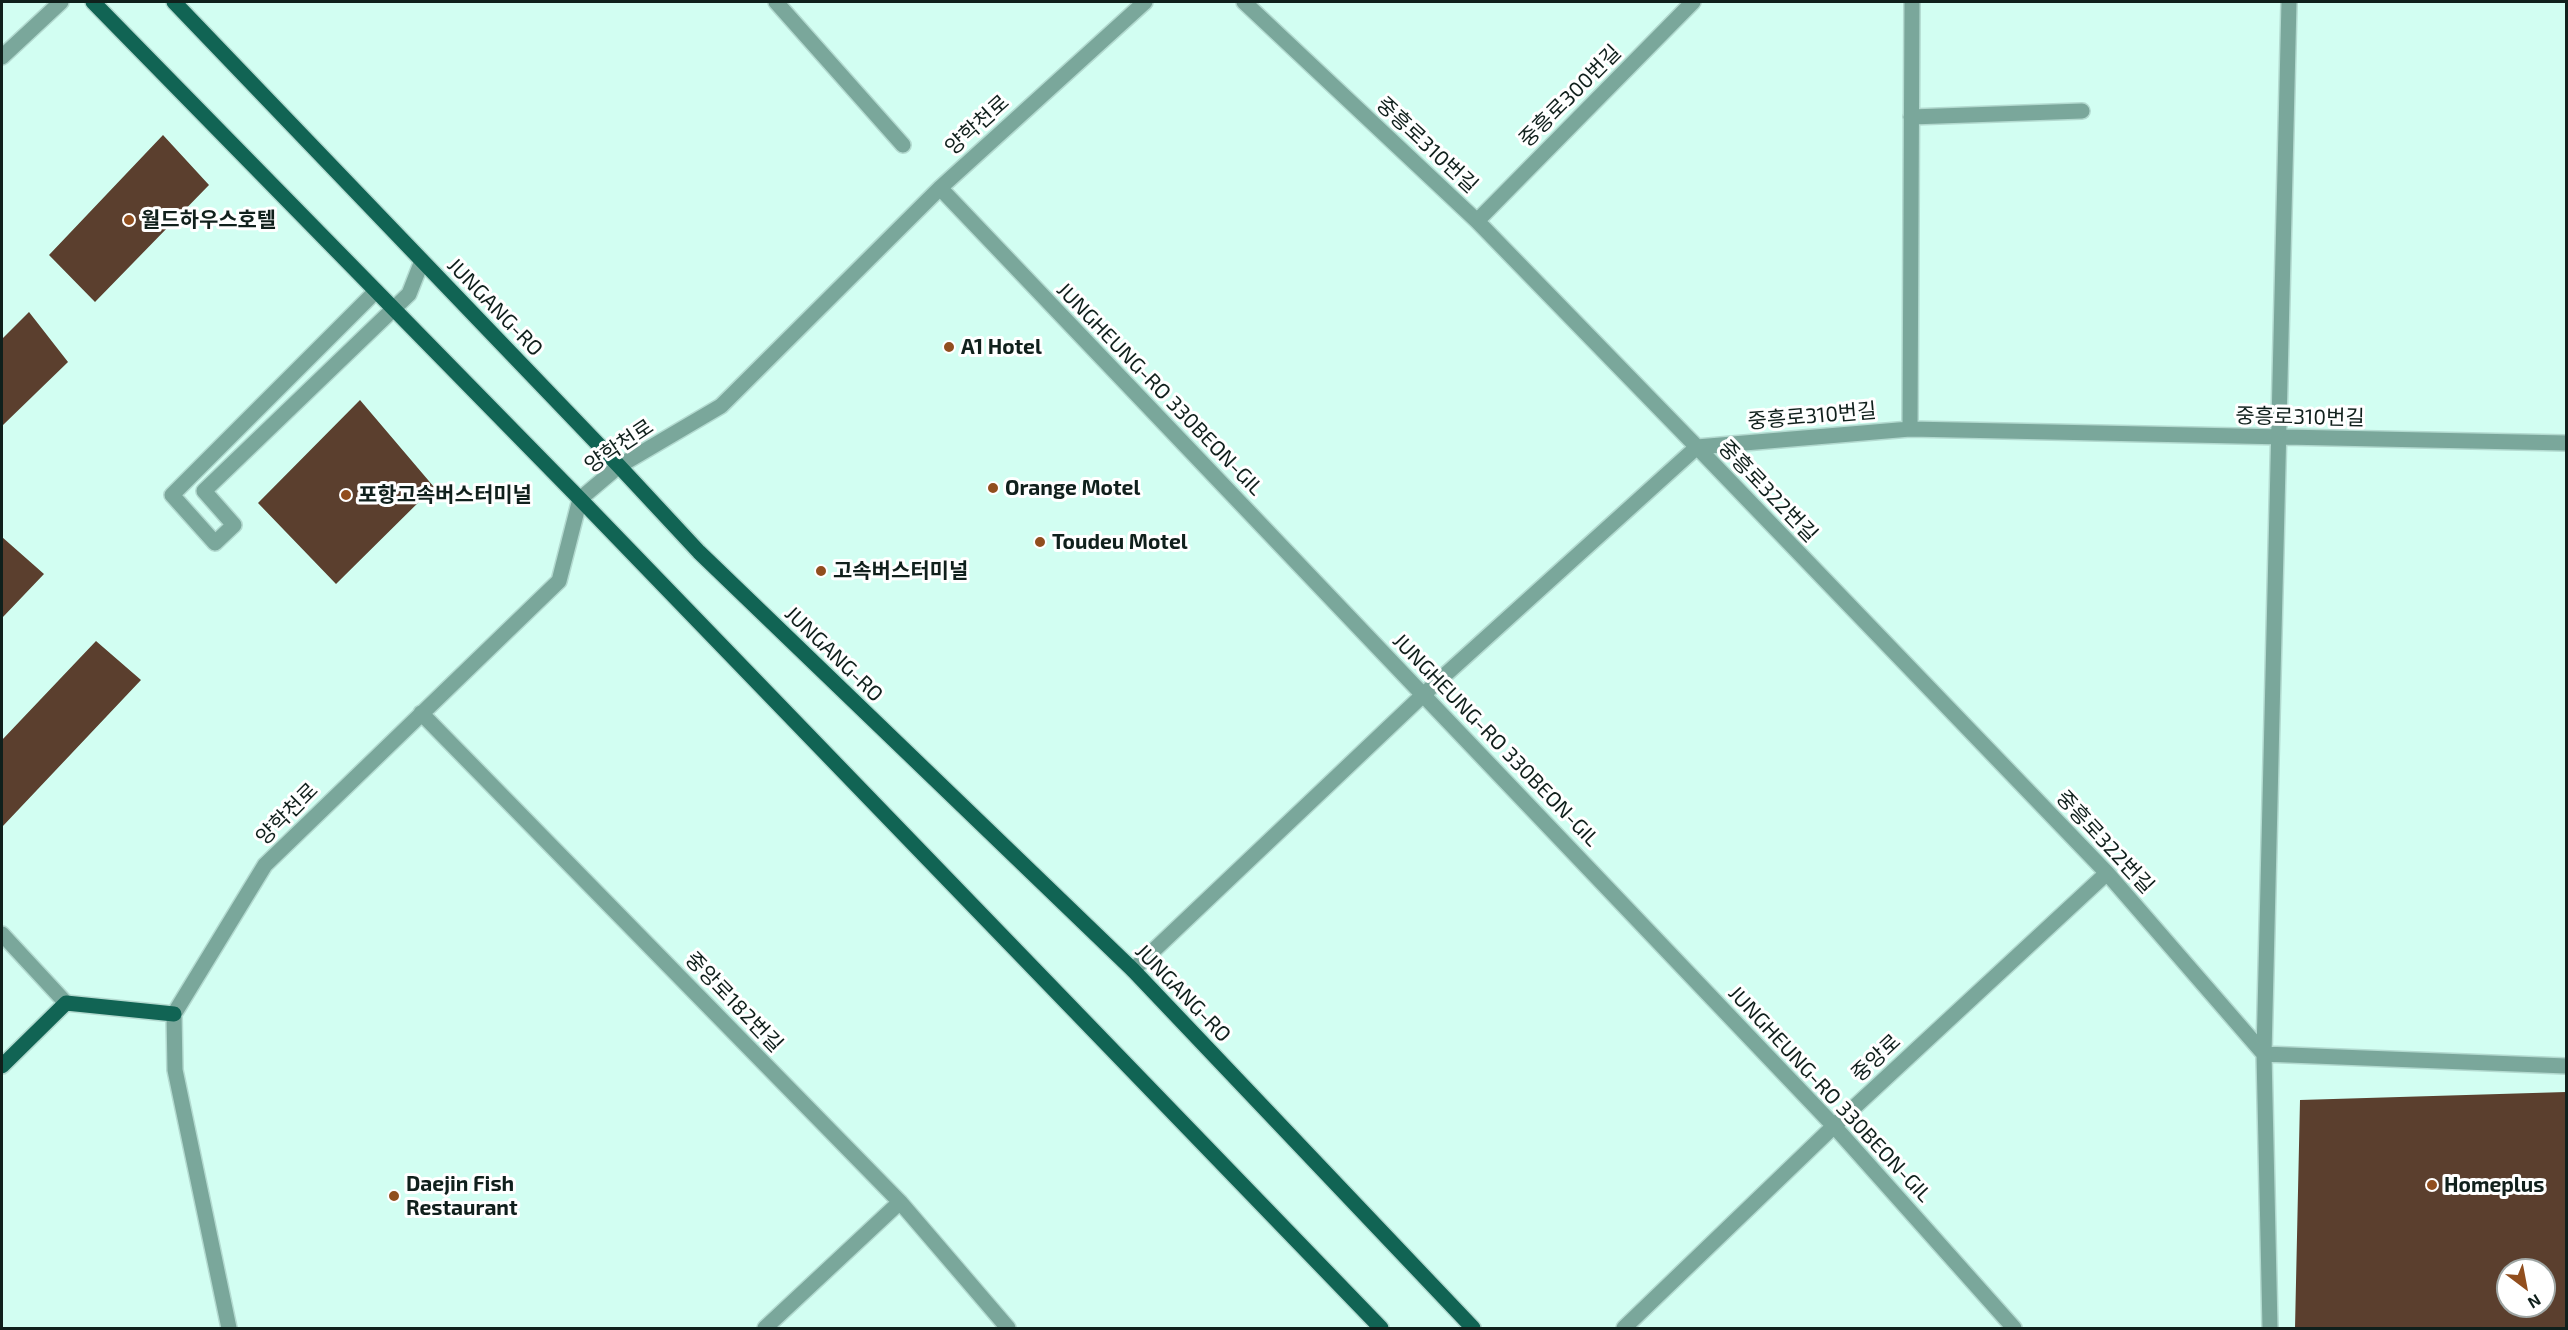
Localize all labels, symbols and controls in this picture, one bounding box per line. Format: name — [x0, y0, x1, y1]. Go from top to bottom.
street label: 중흥로300번길 — [1514, 40, 1626, 152]
street label: 양학천로 — [940, 90, 1014, 160]
street label: 중흥로310번길 — [1371, 92, 1483, 198]
place label: 월드하우스호텔 — [141, 207, 276, 233]
marker: 월드하우스호텔 — [122, 213, 136, 227]
street label: JUNGANG-RO — [442, 253, 548, 361]
street label: JUNGHEUNG-RO 330BEON-GIL — [1051, 277, 1269, 501]
place label: A1 Hotel — [961, 334, 1042, 360]
marker: A1 Hotel — [942, 340, 956, 354]
street label: 중흥로310번길 — [1746, 398, 1878, 434]
street label: 중흥로310번길 — [2235, 403, 2365, 431]
street label: 양학천로 — [580, 414, 658, 478]
street label: 중흥로322번길 — [1713, 435, 1823, 547]
place label: Orange Motel — [1005, 475, 1140, 501]
marker: Orange Motel — [986, 481, 1000, 495]
place label: 포항고속버스터미널 — [358, 482, 532, 508]
marker: 포항고속버스터미널 — [339, 488, 353, 502]
place label: Toudeu Motel — [1052, 529, 1188, 555]
marker: Toudeu Motel — [1033, 535, 1047, 549]
place label: 고속버스터미널 — [833, 558, 968, 584]
marker: 고속버스터미널 — [814, 564, 828, 578]
street label: JUNGANG-RO — [780, 601, 888, 707]
street label: JUNGHEUNG-RO 330BEON-GIL — [1387, 628, 1605, 852]
street label: 양학천로 — [251, 778, 323, 850]
street label: 중흥로322번길 — [2051, 785, 2159, 899]
street label: JUNGANG-RO — [1130, 939, 1236, 1047]
street label: 중앙로182번길 — [680, 947, 788, 1057]
street label: JUNGHEUNG-RO 330BEON-GIL — [1723, 981, 1937, 1207]
street label: 중앙로 — [1846, 1029, 1906, 1087]
place label: Daejin Fish Restaurant — [406, 1171, 518, 1221]
place label: Homeplus — [2444, 1172, 2544, 1198]
marker: Homeplus — [2425, 1178, 2439, 1192]
marker: Daejin Fish Restaurant — [387, 1189, 401, 1203]
north arrow — [2496, 1258, 2556, 1318]
text: N — [2525, 1291, 2545, 1313]

